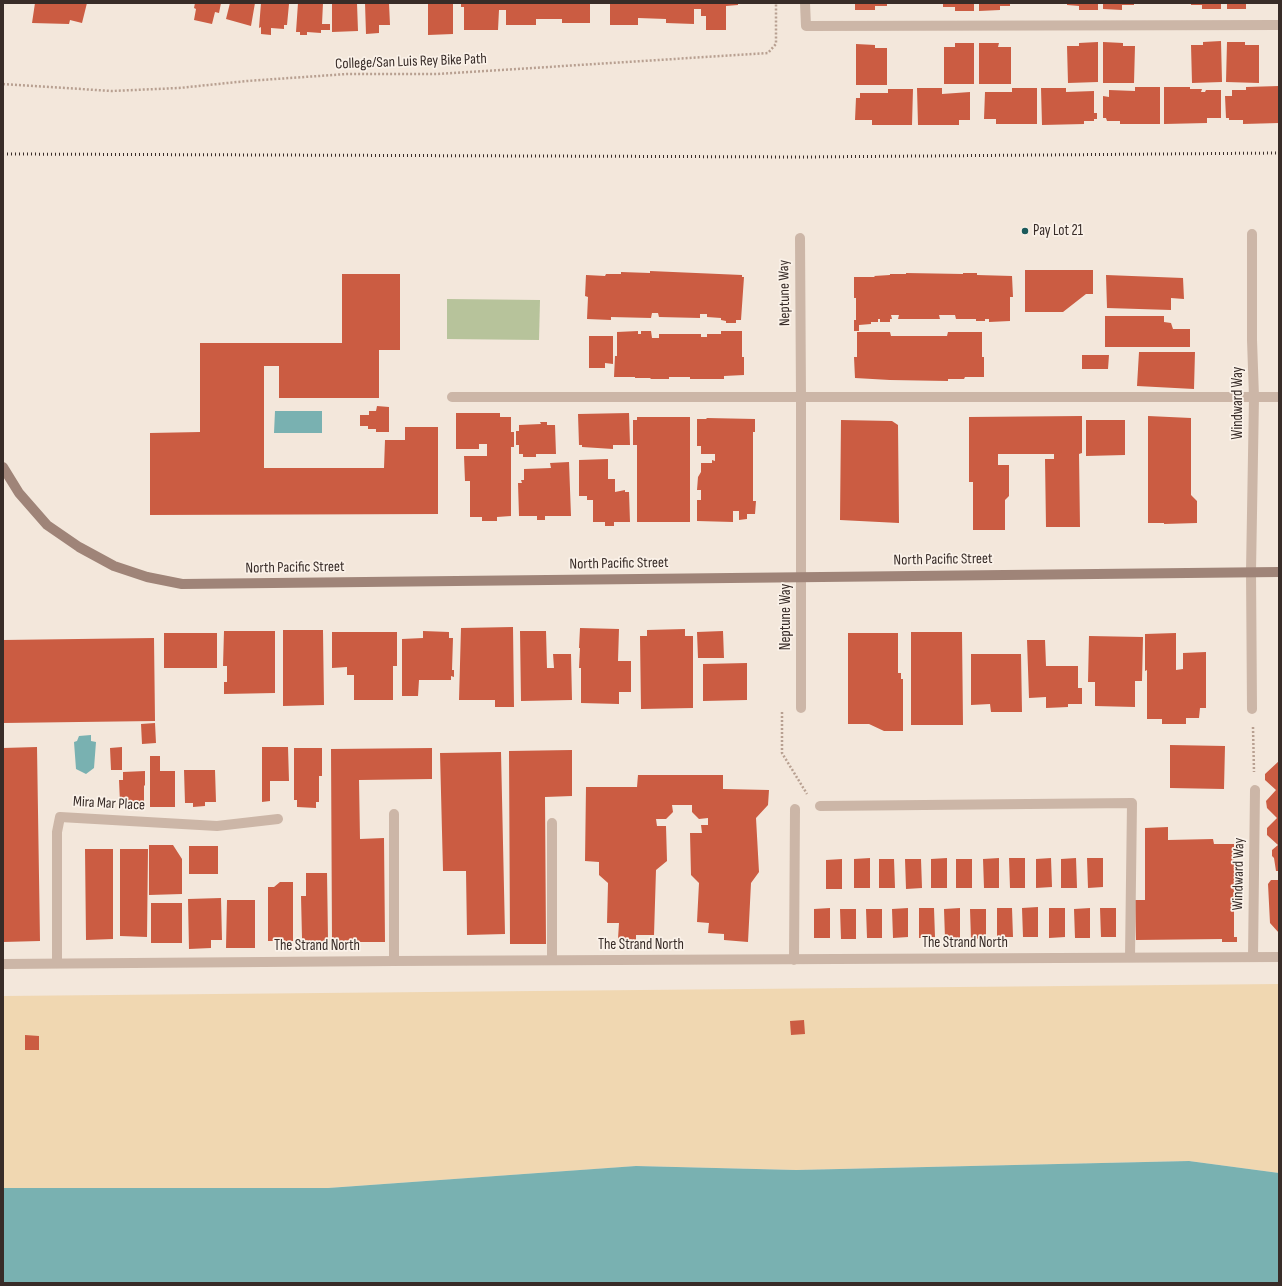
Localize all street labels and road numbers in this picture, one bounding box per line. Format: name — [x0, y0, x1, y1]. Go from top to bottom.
street label: College/San Luis Rey Bike Path — [335, 50, 487, 74]
street label: Neptune Way — [775, 260, 795, 326]
street label: Windward Way — [1229, 367, 1247, 439]
street label: North Pacific Street — [893, 550, 993, 570]
street label: North Pacific Street — [569, 554, 669, 574]
street label: North Pacific Street — [245, 558, 345, 578]
street label: Neptune Way — [777, 584, 795, 650]
street label: Mira Mar Place — [72, 793, 146, 815]
street label: Windward Way — [1229, 837, 1249, 911]
street label: The Strand North — [922, 934, 1008, 952]
street label: The Strand North — [598, 936, 684, 954]
street label: The Strand North — [274, 937, 360, 955]

